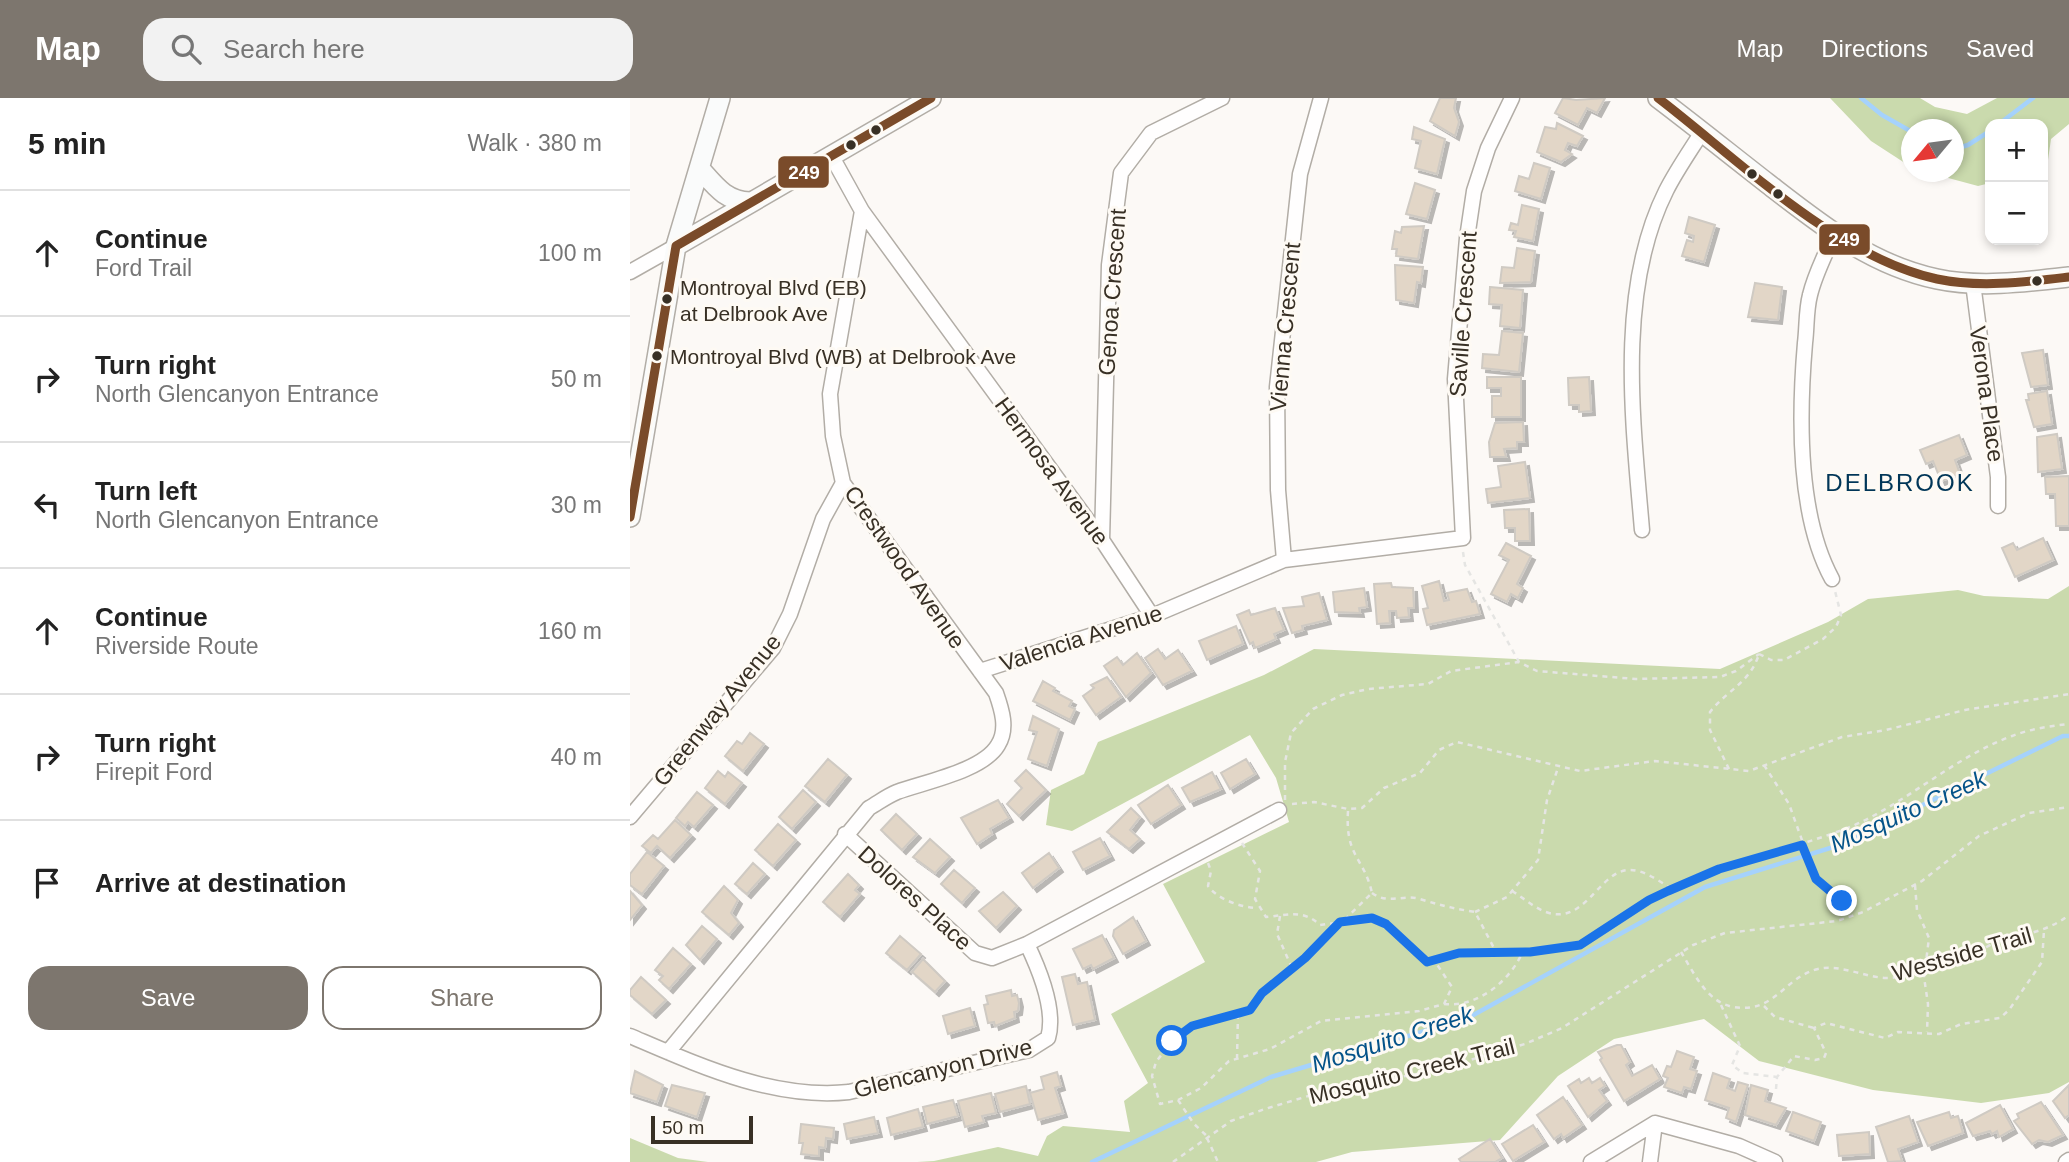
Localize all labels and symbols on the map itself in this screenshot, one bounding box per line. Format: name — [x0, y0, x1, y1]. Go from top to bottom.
north arrow — [1901, 119, 1964, 182]
unlabelled marker — [869, 123, 883, 137]
unlabelled marker — [844, 138, 858, 152]
line badge: 249 — [777, 155, 830, 189]
text: 249 — [788, 162, 820, 183]
unlabelled marker — [1745, 167, 1759, 181]
unlabelled marker — [1771, 187, 1785, 201]
street label: Genoa Crescent — [1093, 207, 1131, 376]
line badge: 249 — [1818, 223, 1871, 256]
text: 249 — [1828, 229, 1860, 250]
street label: Saville Crescent — [1444, 230, 1482, 398]
street label: Vienna Crescent — [1265, 241, 1305, 413]
unlabelled marker — [2030, 274, 2044, 288]
place label: Montroyal Blvd (EB) at Delbrook Ave — [680, 276, 867, 325]
marker: Montroyal Blvd (EB) at Delbrook Ave — [660, 292, 674, 306]
street label: Verona Place — [1965, 324, 2009, 464]
place label: Montroyal Blvd (WB) at Delbrook Ave — [670, 345, 1016, 368]
marker: Montroyal Blvd (WB) at Delbrook Ave — [650, 349, 664, 363]
street label: Hermosa Avenue — [990, 392, 1114, 550]
district label: DELBROOK — [1825, 469, 1975, 496]
street label: Crestwood Avenue — [839, 481, 971, 653]
street label: Valencia Avenue — [997, 599, 1165, 677]
street label: Greenway Avenue — [648, 629, 786, 791]
water label: Mosquito Creek — [1826, 764, 1992, 858]
street label: Dolores Place — [853, 840, 977, 956]
route end — [1826, 885, 1857, 916]
street label: Westside Trail — [1889, 922, 2035, 986]
water label: Mosquito Creek — [1308, 1000, 1478, 1078]
route start — [1156, 1025, 1187, 1056]
street label: Glencanyon Drive — [851, 1033, 1035, 1103]
street label: Mosquito Creek Trail — [1307, 1033, 1517, 1109]
scale bar — [651, 1113, 752, 1145]

